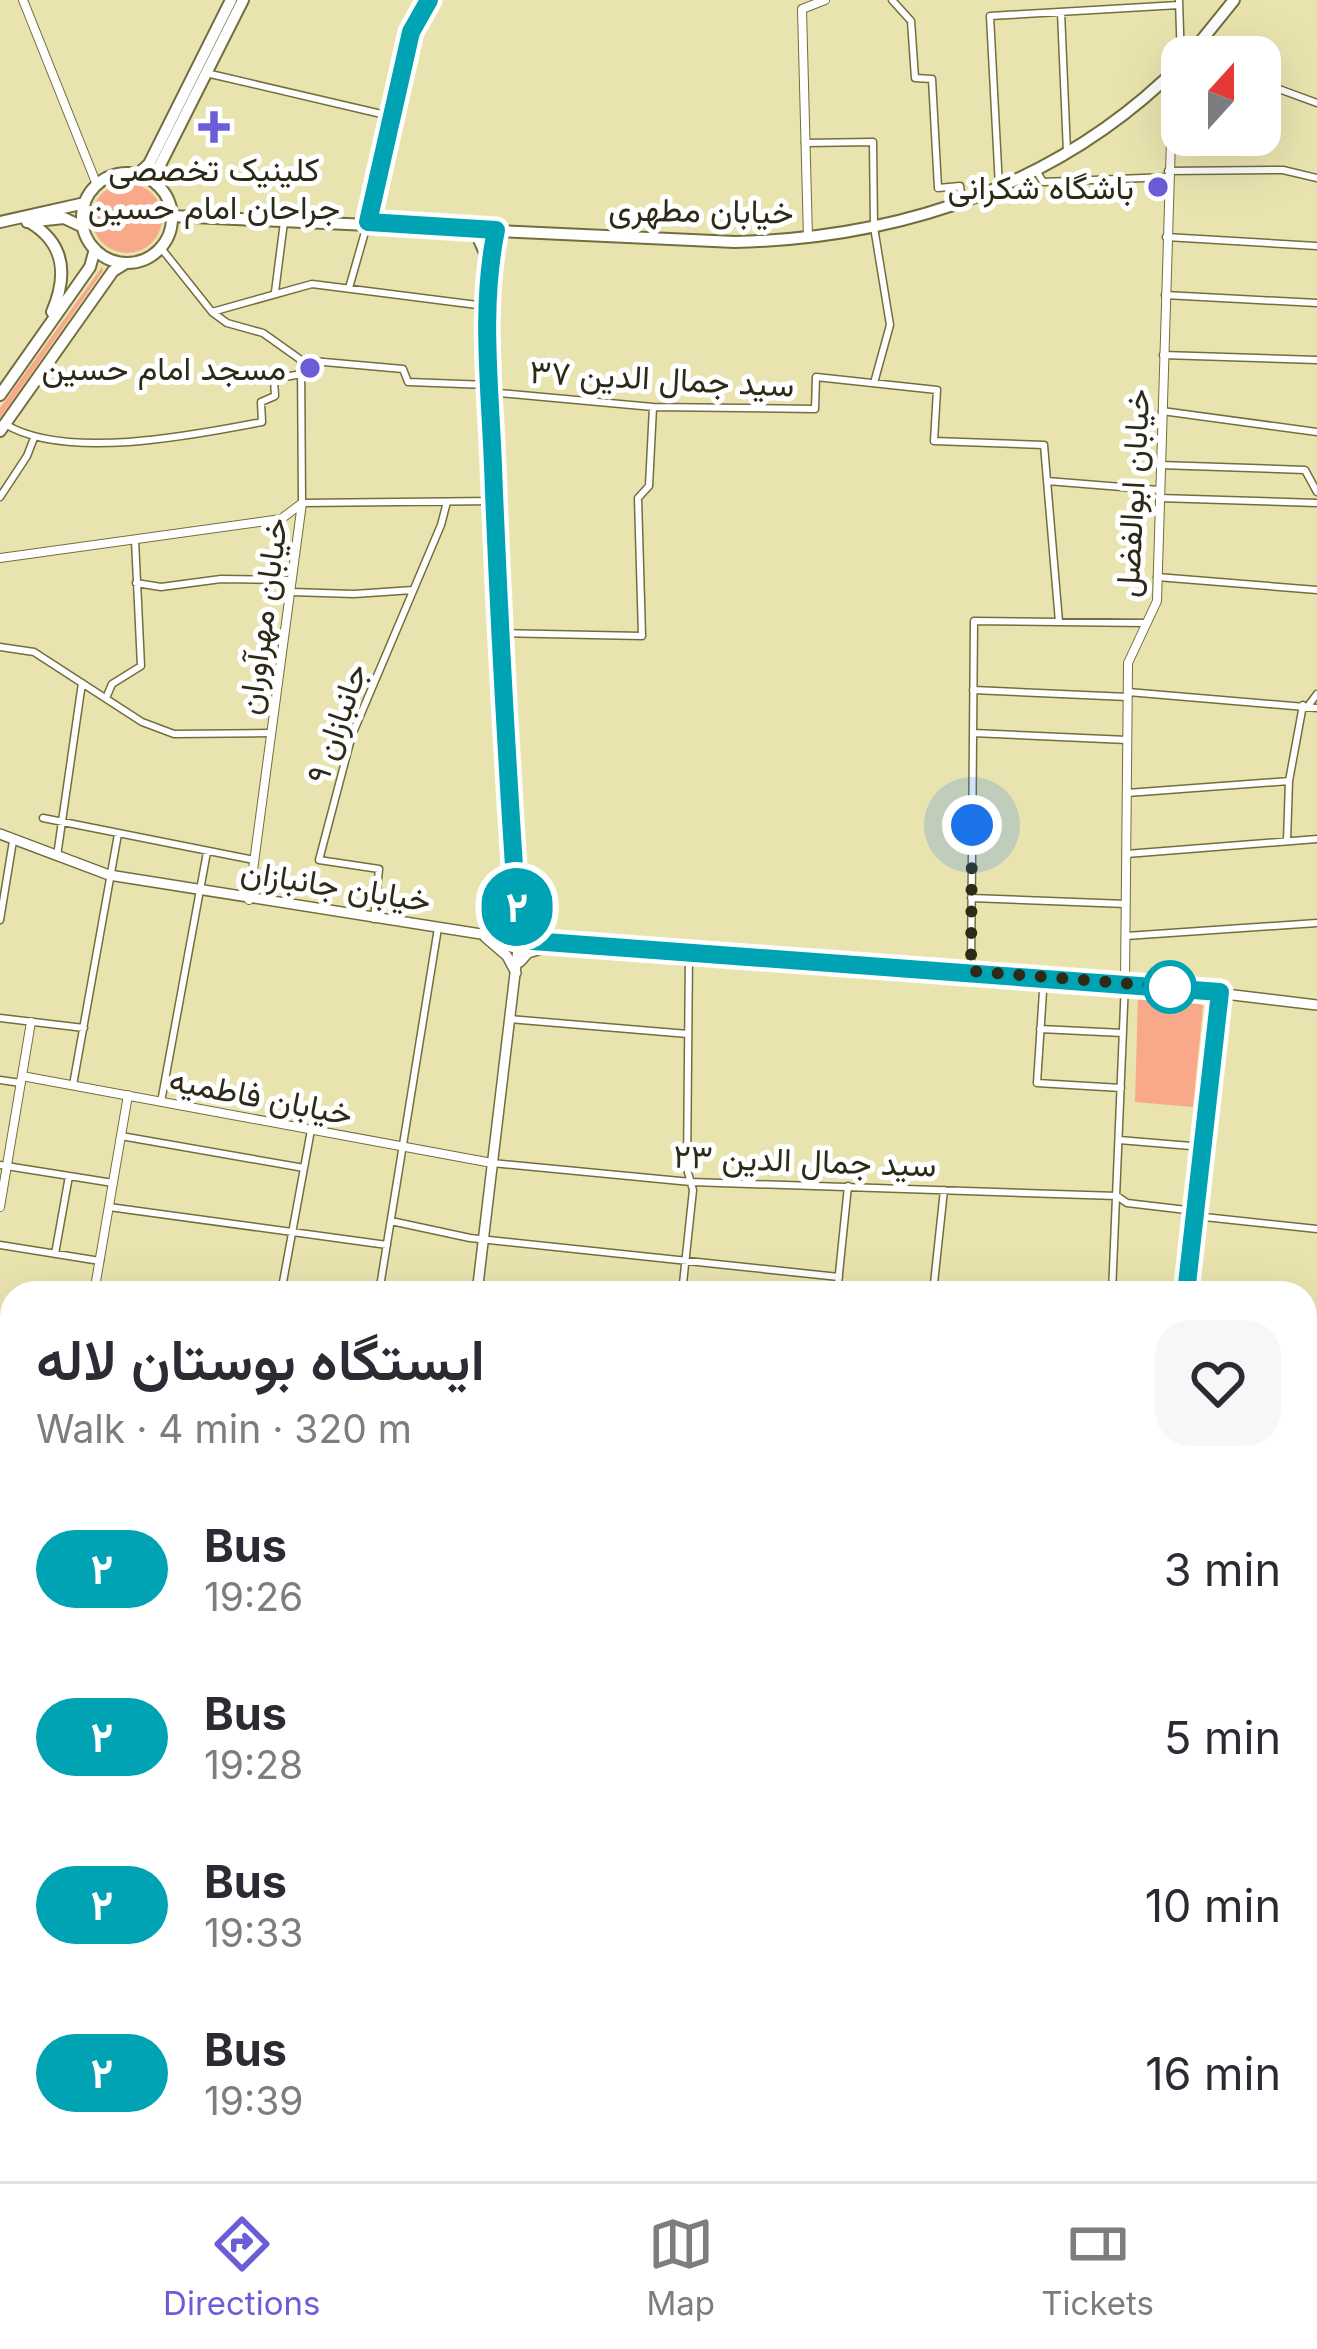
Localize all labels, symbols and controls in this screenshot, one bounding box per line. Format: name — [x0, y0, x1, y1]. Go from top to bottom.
north arrow — [1161, 36, 1281, 156]
map controls — [1161, 36, 1281, 156]
marker: کلینیک تخصصی جراحان امام حسین — [198, 111, 230, 143]
place label: کلینیک تخصصی جراحان امام حسین — [88, 149, 340, 229]
place label: باشگاه شکرانی — [948, 167, 1134, 208]
marker: باشگاه شکرانی — [1145, 174, 1171, 200]
street label: خیابان مطهری — [608, 188, 794, 233]
place label: مسجد امام حسین — [42, 348, 286, 390]
street label: سید جمال الدین ۳۷ — [529, 351, 795, 405]
marker: مسجد امام حسین — [297, 355, 323, 381]
street label: خیابان ابوالفضل — [1107, 388, 1158, 598]
street label: خیابان مهرآوران — [228, 515, 297, 717]
street label: جانبازان ۹ — [297, 658, 376, 789]
your location — [942, 795, 1002, 855]
street label: خیابان جانبازان — [238, 850, 434, 921]
line badge: ۲ — [478, 868, 556, 946]
text: ۲ — [506, 881, 528, 932]
unlabelled marker — [1145, 962, 1195, 1012]
street label: خیابان فاطمیه — [166, 1059, 356, 1133]
street label: سید جمال الدین ۲۳ — [673, 1135, 937, 1185]
button: heart — [1155, 1320, 1281, 1446]
text: ایستگاه بوستان لاله — [36, 1325, 485, 1394]
text: Walk · 4 min · 320 m — [36, 1405, 412, 1452]
text: Bus — [204, 1518, 287, 1573]
text: 3 min — [1164, 1542, 1281, 1597]
text: ۲ — [91, 1543, 113, 1594]
text: 19:26 — [204, 1573, 303, 1620]
text: Bus — [204, 1686, 287, 1741]
text: 5 min — [1164, 1710, 1281, 1765]
text: ۲ — [91, 1711, 113, 1762]
text: 19:28 — [204, 1741, 303, 1788]
text: Bus — [204, 1854, 287, 1909]
text: 10 min — [1145, 1878, 1281, 1933]
text: ۲ — [91, 1879, 113, 1930]
text: 19:33 — [204, 1909, 303, 1956]
text: Bus — [204, 2022, 287, 2077]
text: 16 min — [1145, 2046, 1281, 2101]
text: ۲ — [91, 2047, 113, 2098]
text: 19:39 — [204, 2077, 304, 2124]
tab: Directions — [163, 2211, 320, 2323]
tab: Map — [647, 2211, 715, 2323]
tab: Tickets — [1041, 2211, 1154, 2323]

